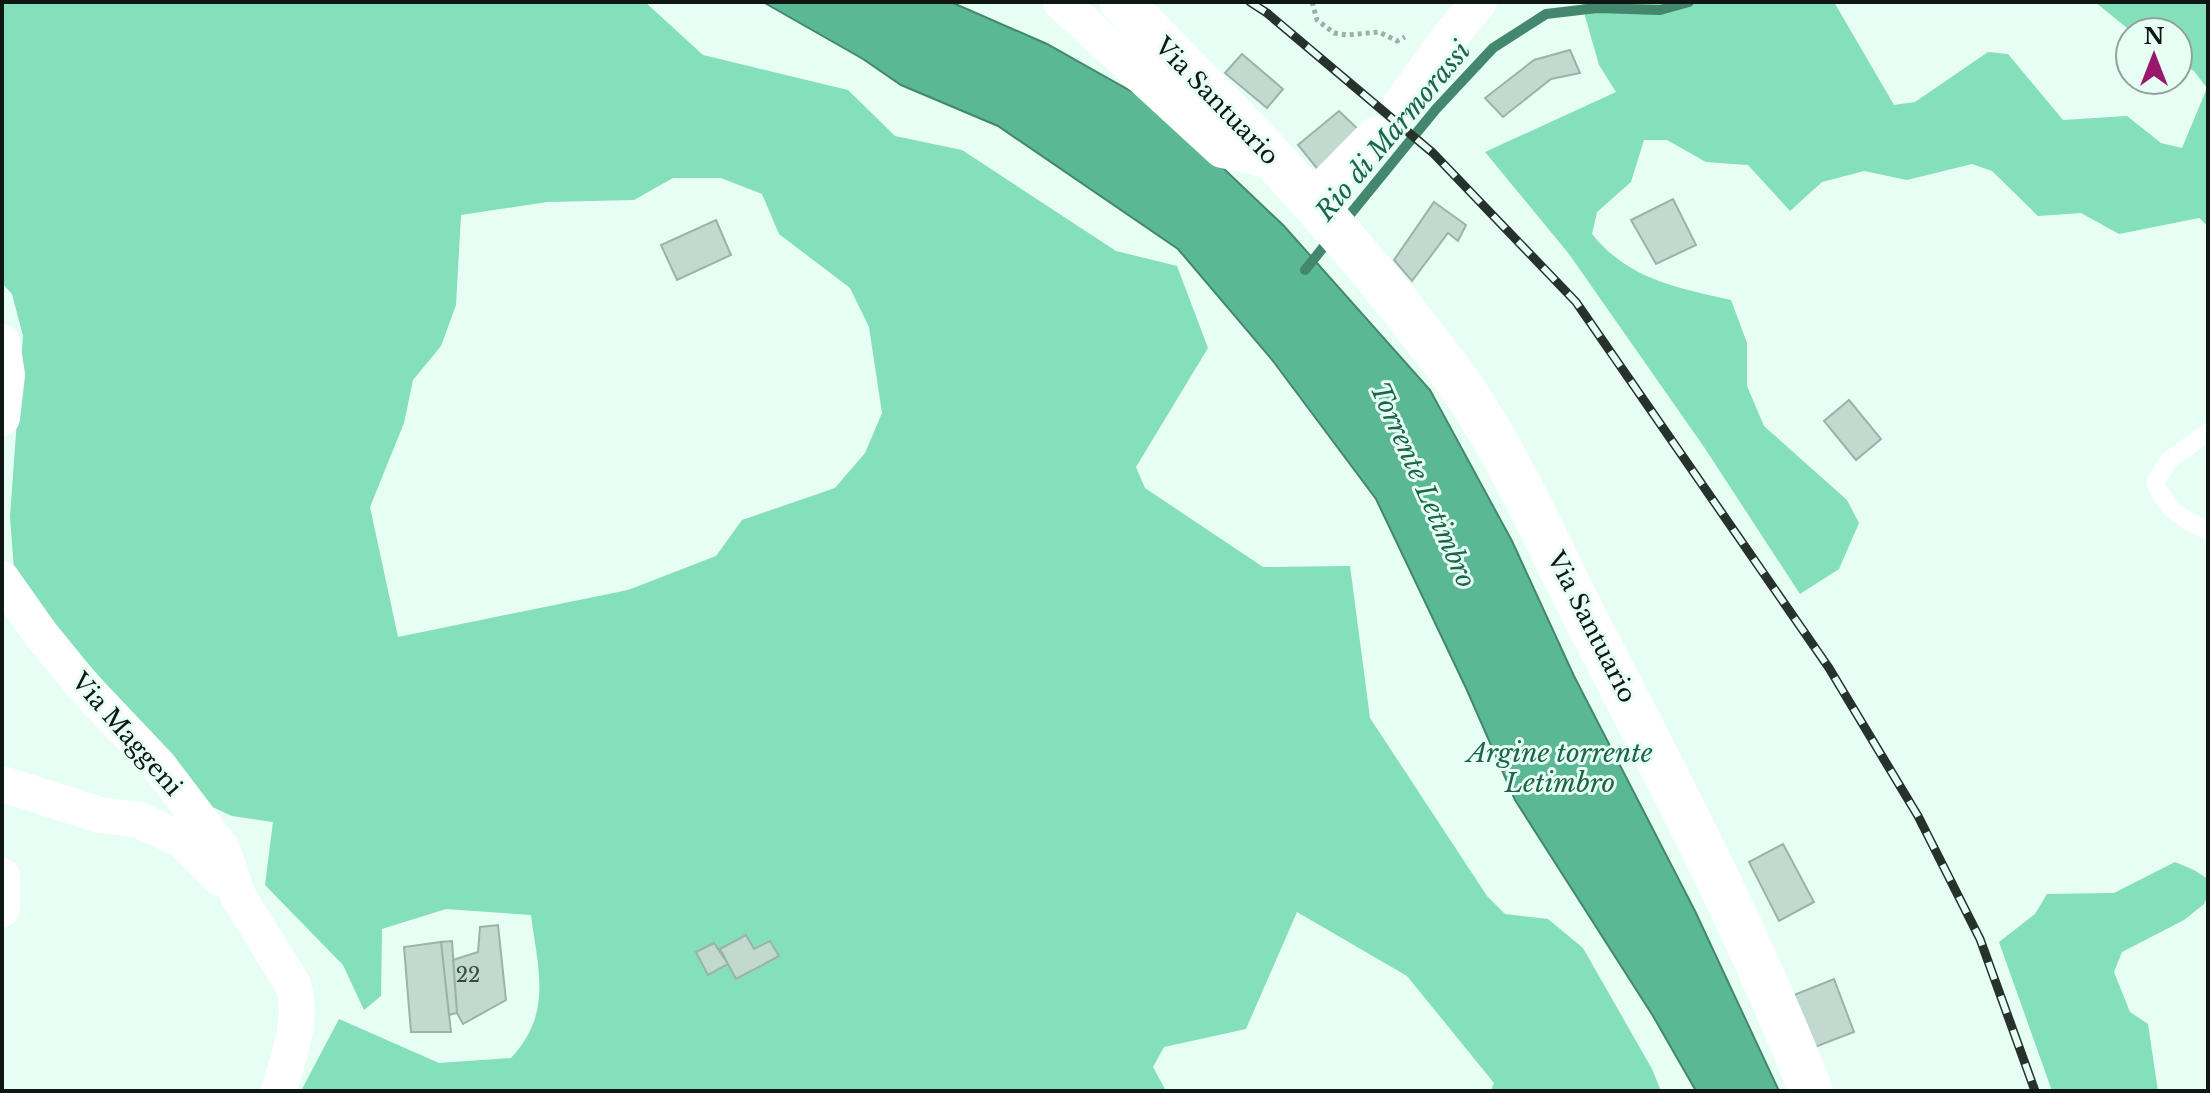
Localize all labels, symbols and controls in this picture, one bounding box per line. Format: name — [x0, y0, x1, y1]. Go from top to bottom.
north arrow — [2114, 16, 2194, 96]
text: N — [2144, 23, 2165, 50]
street label: Via Santuario — [1148, 31, 1285, 171]
water label: Rio di Marmorassi — [1308, 35, 1477, 228]
water label: Torrente Letimbro — [1363, 377, 1483, 593]
street label: Via Santuario — [1541, 546, 1643, 707]
street label: Via Maggeni — [65, 666, 188, 801]
water label: Argine torrente Letimbro — [1464, 737, 1653, 799]
house number: 22 — [456, 963, 480, 987]

